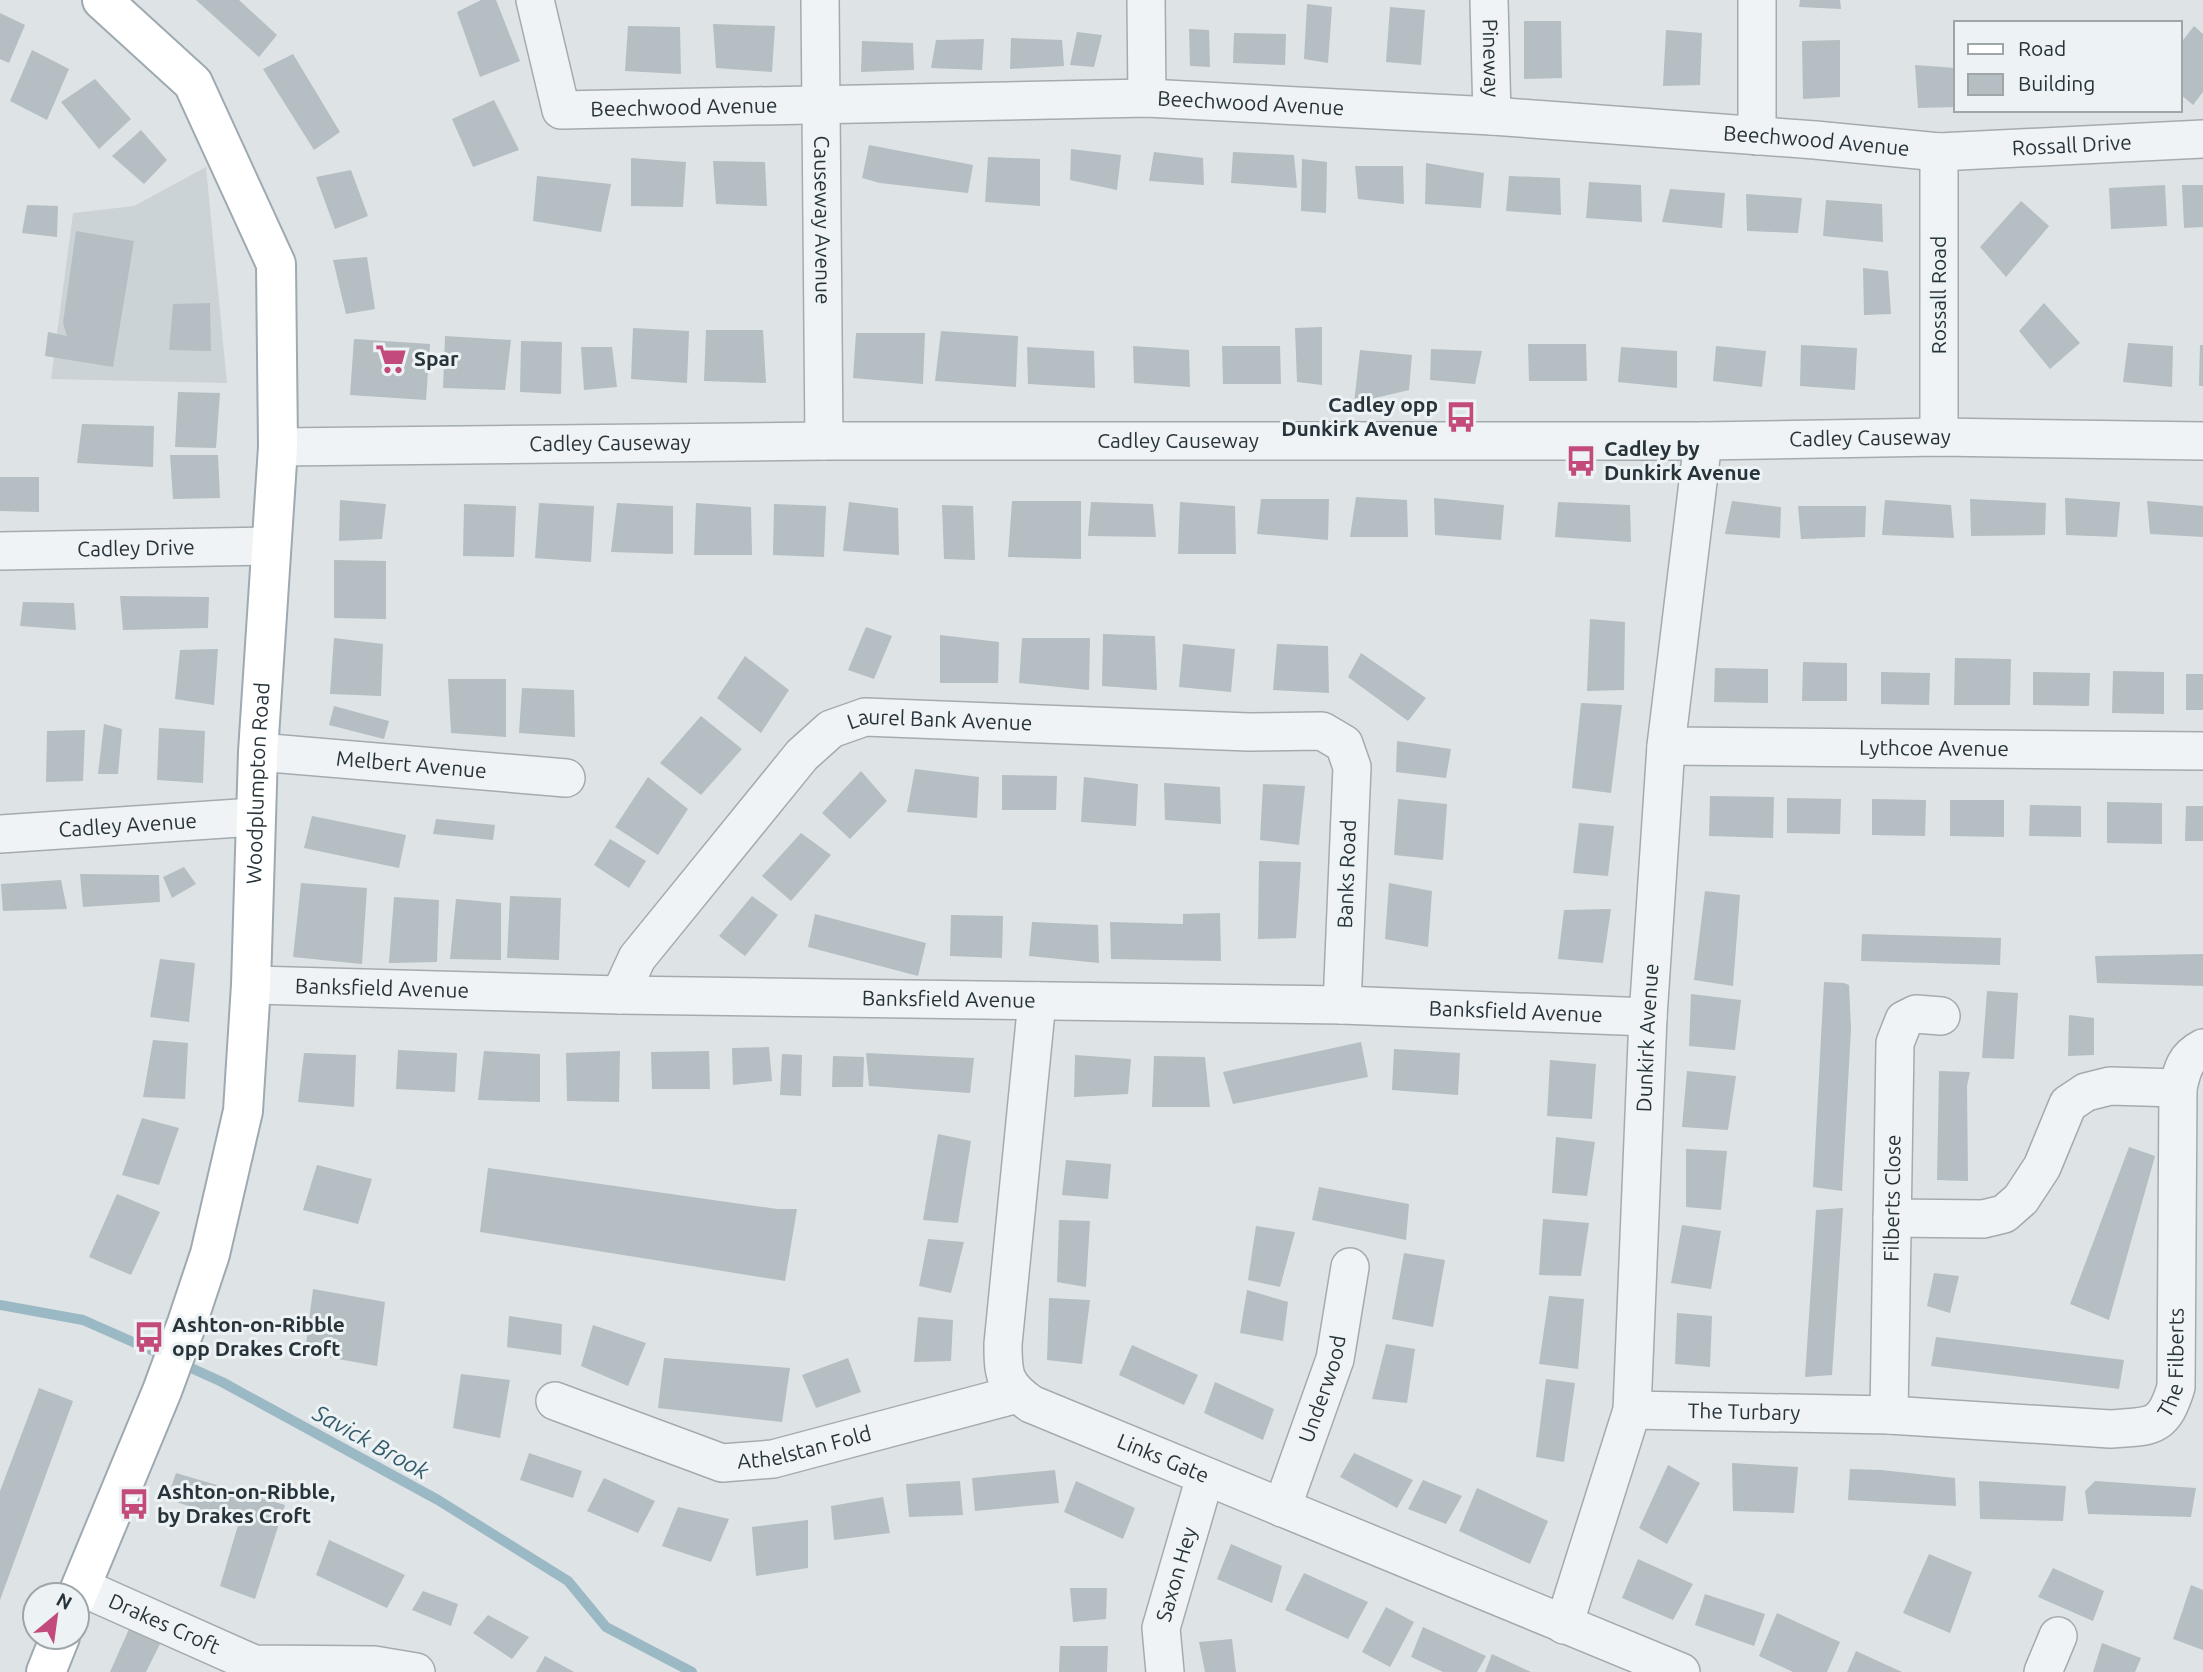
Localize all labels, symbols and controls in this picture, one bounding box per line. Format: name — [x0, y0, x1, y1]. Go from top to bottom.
street label: Pineway — [1478, 18, 1505, 97]
legend — [1954, 21, 2182, 112]
text: Road — [2018, 36, 2066, 60]
text: Building — [2018, 71, 2095, 95]
street label: Beechwood Avenue — [1157, 86, 1345, 119]
street label: Beechwood Avenue — [590, 93, 778, 120]
street label: Beechwood Avenue — [1722, 120, 1911, 160]
street label: Rossall Drive — [2011, 130, 2132, 159]
street label: Causeway Avenue — [810, 135, 836, 305]
street label: Rossall Road — [1926, 236, 1950, 354]
supermarket icon: Spar — [374, 342, 408, 376]
place label: Spar — [414, 346, 459, 370]
place label: Cadley opp Dunkirk Avenue — [1281, 392, 1438, 440]
bus stop icon: Cadley opp Dunkirk Avenue — [1444, 400, 1478, 434]
street label: Cadley Causeway — [1789, 424, 1951, 451]
street label: Cadley Causeway — [1097, 428, 1259, 452]
street label: Cadley Causeway — [529, 429, 691, 455]
place label: Cadley by Dunkirk Avenue — [1604, 436, 1761, 484]
bus stop icon: Cadley by Dunkirk Avenue — [1564, 444, 1598, 478]
street label: Cadley Drive — [77, 534, 195, 561]
street label: Woodplumpton Road — [241, 682, 274, 885]
street label: Laurel Bank Avenue — [844, 704, 1033, 735]
street label: Lythcoe Avenue — [1859, 735, 2009, 760]
street label: Melbert Avenue — [335, 746, 488, 782]
street label: Cadley Avenue — [58, 808, 198, 841]
street label: Banks Road — [1332, 819, 1360, 929]
street label: Dunkirk Avenue — [1631, 963, 1663, 1113]
street label: Banksfield Avenue — [295, 973, 469, 1002]
street label: Banksfield Avenue — [862, 985, 1036, 1012]
street label: Banksfield Avenue — [1428, 995, 1603, 1026]
street label: Filberts Close — [1878, 1134, 1905, 1262]
street label: The Filberts — [2152, 1308, 2188, 1422]
place label: Ashton-on-Ribble opp Drakes Croft — [172, 1312, 345, 1360]
bus stop icon: Ashton-on-Ribble opp Drakes Croft — [132, 1320, 166, 1354]
street label: Underwood — [1293, 1333, 1350, 1446]
street label: The Turbary — [1687, 1398, 1801, 1424]
water label: Savick Brook — [308, 1399, 434, 1484]
street label: Athelstan Fold — [736, 1420, 874, 1473]
street label: Links Gate — [1114, 1428, 1213, 1487]
place label: Ashton-on-Ribble, by Drakes Croft — [157, 1479, 335, 1527]
bus stop icon: Ashton-on-Ribble, by Drakes Croft — [117, 1487, 151, 1521]
street label: Saxon Hey — [1150, 1524, 1201, 1624]
north arrow — [21, 1581, 91, 1651]
text: N — [53, 1588, 76, 1614]
street label: Drakes Croft — [105, 1588, 224, 1658]

